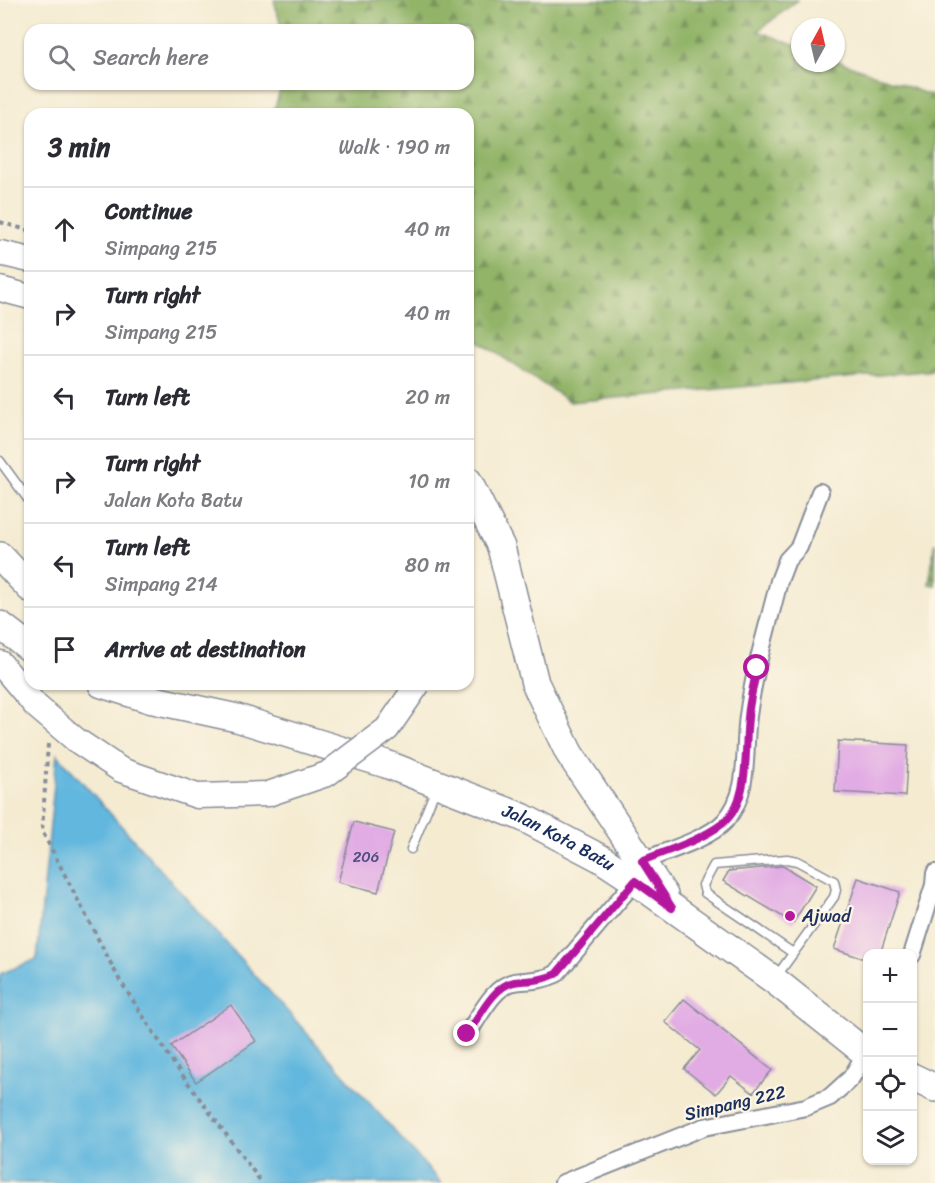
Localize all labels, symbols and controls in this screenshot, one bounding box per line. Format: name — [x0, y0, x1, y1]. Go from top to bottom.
north arrow — [791, 18, 845, 72]
search box — [24, 24, 474, 90]
text: Search here — [93, 38, 209, 77]
icon: search — [45, 41, 78, 74]
text: 3 min — [48, 124, 110, 170]
text: Walk · 190 m — [338, 130, 450, 165]
text: Continue — [105, 192, 193, 231]
text: 40 m — [404, 212, 450, 247]
icon: ahead — [48, 213, 81, 246]
text: Simpang 215 — [105, 231, 218, 266]
text: Turn right — [105, 276, 200, 315]
text: 40 m — [404, 296, 450, 331]
icon: right — [48, 297, 81, 330]
text: Simpang 215 — [105, 315, 218, 350]
text: Turn left — [105, 378, 190, 417]
text: 20 m — [405, 380, 450, 415]
icon: left — [48, 381, 81, 414]
text: Turn right — [105, 444, 200, 483]
text: 10 m — [408, 464, 450, 499]
icon: right — [48, 465, 81, 498]
text: Jalan Kota Batu — [105, 483, 243, 518]
text: Turn left — [105, 528, 190, 567]
text: 80 m — [405, 548, 450, 583]
icon: left — [48, 549, 81, 582]
text: Simpang 214 — [105, 567, 218, 602]
text: Arrive at destination — [105, 630, 306, 669]
icon: arrive — [48, 633, 81, 666]
route start — [743, 654, 769, 680]
street label: Jalan Kota Batu — [496, 794, 622, 880]
house number: 206 — [353, 844, 379, 870]
place label: Ajwad — [801, 900, 852, 932]
marker: Ajwad — [783, 909, 797, 923]
map controls — [863, 949, 917, 1165]
button: + — [863, 949, 917, 1003]
button: − — [863, 1003, 917, 1057]
route end — [453, 1020, 479, 1046]
button: locate — [863, 1057, 917, 1111]
street label: Simpang 222 — [681, 1076, 789, 1130]
button: layers — [863, 1111, 917, 1165]

